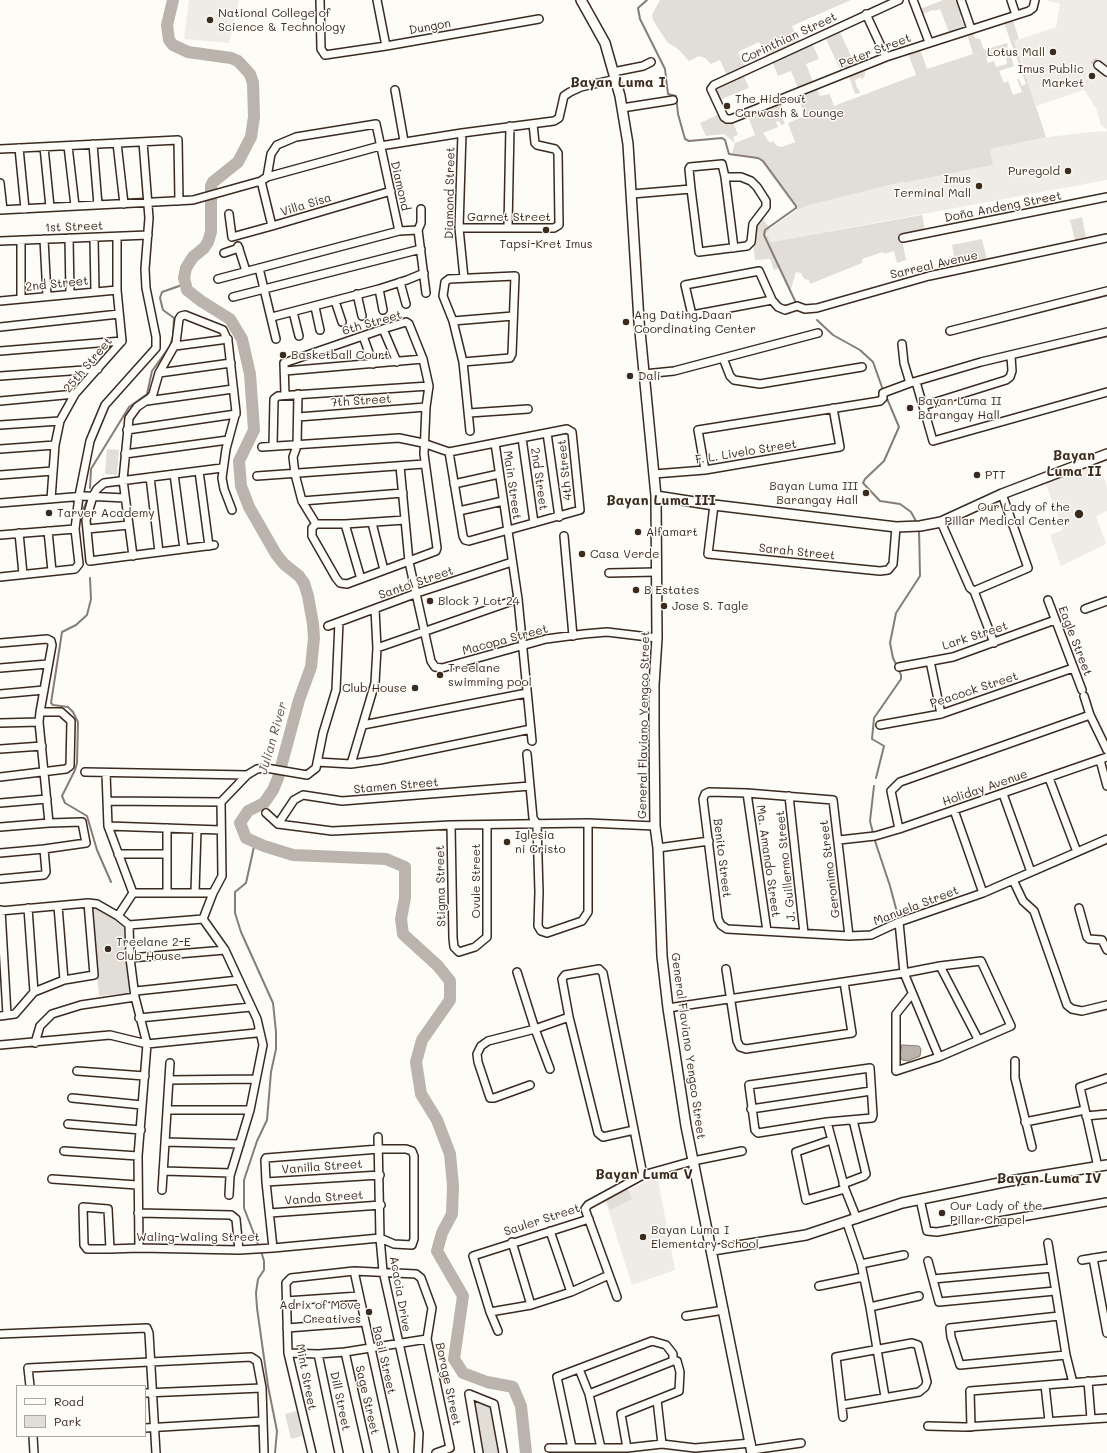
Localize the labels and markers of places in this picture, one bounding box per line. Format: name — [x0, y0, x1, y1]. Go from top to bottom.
place label: National College of Science & Technology — [218, 6, 345, 34]
marker: National College of Science & Technology — [205, 15, 215, 25]
place label: Lotus Mall — [987, 45, 1045, 59]
marker: Lotus Mall — [1048, 47, 1058, 57]
place label: Imus Public Market — [1018, 62, 1084, 90]
marker: Imus Public Market — [1087, 71, 1097, 81]
place label: The Hideout Carwash & Lounge — [735, 92, 844, 120]
marker: The Hideout Carwash & Lounge — [722, 101, 732, 111]
place label: Puregold — [1008, 164, 1060, 178]
marker: Puregold — [1063, 166, 1073, 176]
place label: Imus Terminal Mall — [894, 172, 971, 200]
marker: Imus Terminal Mall — [974, 181, 984, 191]
marker: Tapsi-Kret Imus — [541, 225, 551, 235]
place label: Tapsi-Kret Imus — [499, 237, 593, 251]
place label: Ang Dating Daan Coordinating Center — [634, 308, 756, 336]
marker: Ang Dating Daan Coordinating Center — [621, 317, 631, 327]
place label: Basketball Court — [291, 348, 389, 362]
marker: Basketball Court — [278, 350, 288, 360]
place label: Dali — [638, 369, 660, 383]
marker: Dali — [625, 371, 635, 381]
place label: Bayan Luma II Barangay Hall — [918, 394, 1001, 422]
marker: Bayan Luma II Barangay Hall — [905, 403, 915, 413]
place label: PTT — [985, 468, 1006, 482]
marker: PTT — [972, 470, 982, 480]
place label: Bayan Luma III Barangay Hall — [769, 479, 858, 507]
marker: Bayan Luma III Barangay Hall — [861, 488, 871, 498]
place label: Our Lady of the Pillar Medical Center — [945, 500, 1070, 528]
place label: Tarver Academy — [57, 506, 155, 520]
marker: Tarver Academy — [44, 508, 54, 518]
marker: Our Lady of the Pillar Medical Center — [1073, 508, 1085, 520]
place label: Alfamart — [646, 525, 698, 539]
marker: Alfamart — [633, 527, 643, 537]
place label: Casa Verde — [590, 547, 659, 561]
marker: Casa Verde — [577, 549, 587, 559]
place label: B Estates — [644, 583, 699, 597]
marker: B Estates — [631, 585, 641, 595]
place label: Block 7 Lot 24 — [438, 594, 520, 608]
marker: Block 7 Lot 24 — [425, 596, 435, 606]
place label: Jose S. Tagle — [672, 599, 749, 613]
marker: Jose S. Tagle — [659, 601, 669, 611]
place label: Treelane swimming pool — [448, 661, 532, 689]
marker: Treelane swimming pool — [435, 670, 445, 680]
place label: Club House — [342, 681, 407, 695]
marker: Club House — [410, 683, 420, 693]
place label: Iglesia ni Cristo — [515, 828, 566, 856]
marker: Iglesia ni Cristo — [502, 837, 512, 847]
place label: Treelane 2-E Club House — [116, 935, 191, 963]
marker: Treelane 2-E Club House — [103, 944, 113, 954]
place label: Our Lady of the Pillar Chapel — [950, 1199, 1043, 1227]
marker: Our Lady of the Pillar Chapel — [937, 1208, 947, 1218]
place label: Bayan Luma I Elementary School — [651, 1223, 759, 1251]
marker: Bayan Luma I Elementary School — [638, 1232, 648, 1242]
place label: Adrix of Move Creatives — [279, 1298, 361, 1326]
marker: Adrix of Move Creatives — [364, 1307, 374, 1317]

